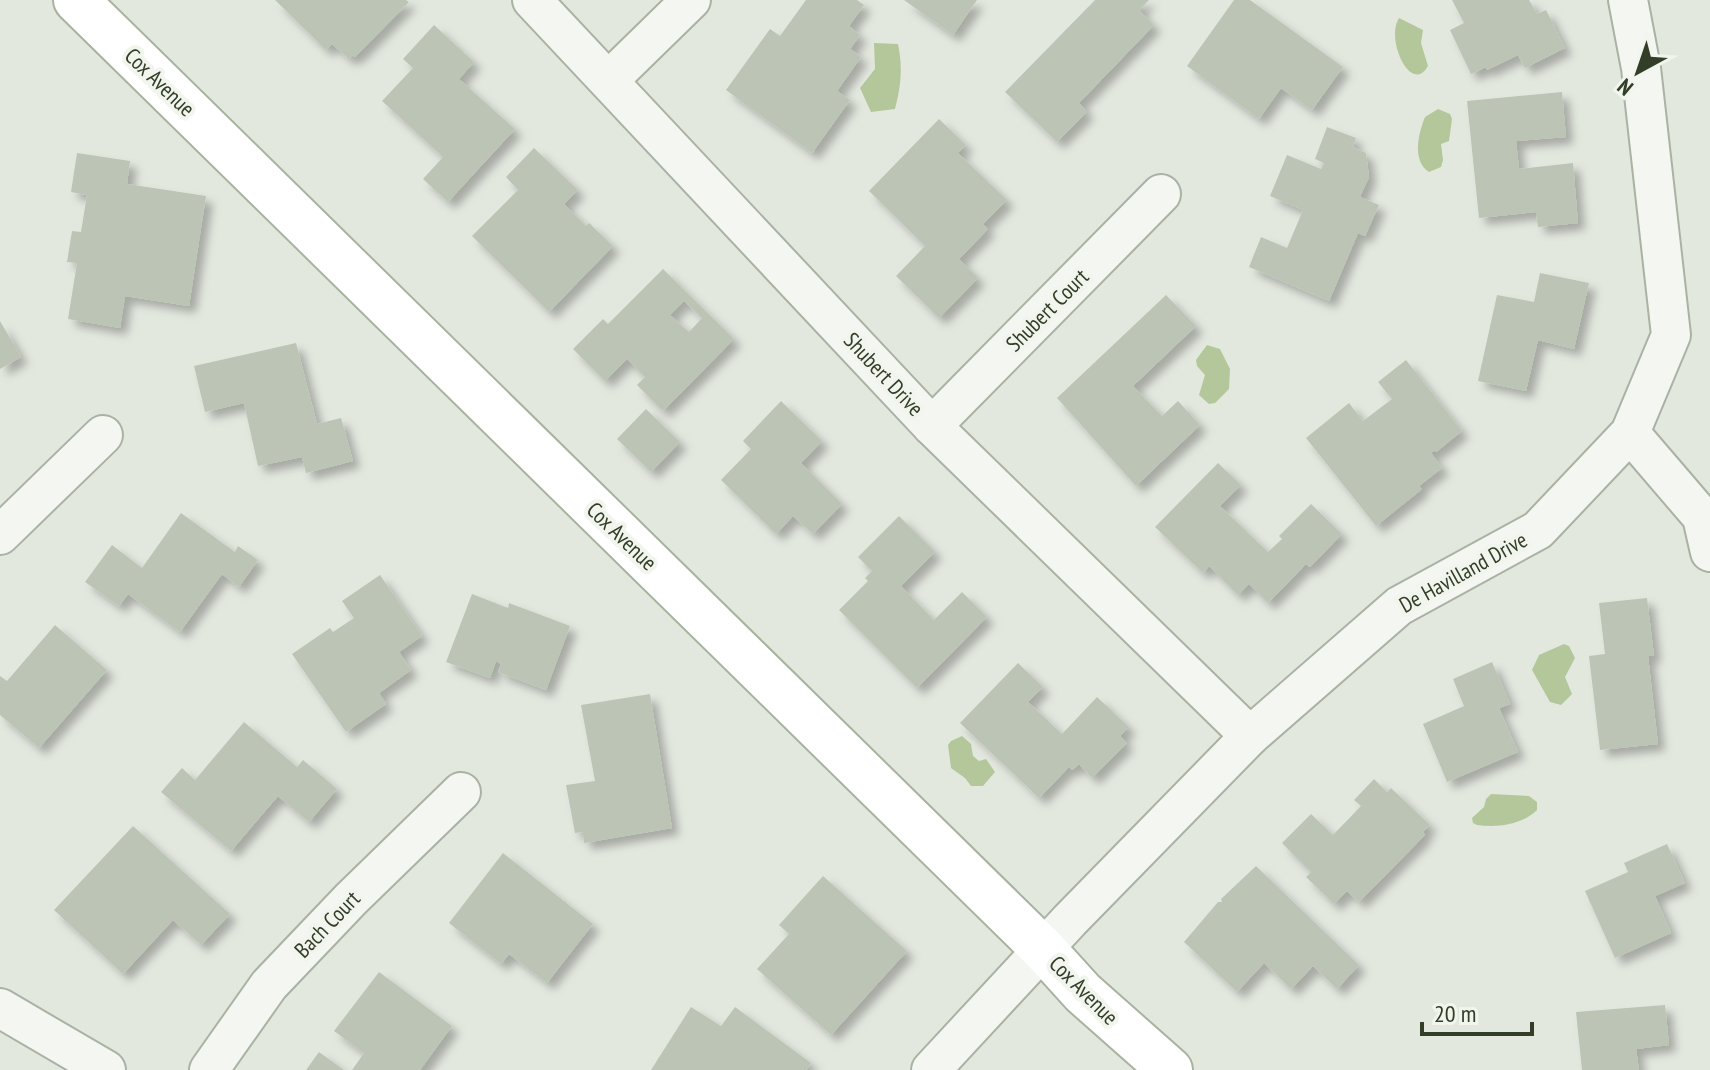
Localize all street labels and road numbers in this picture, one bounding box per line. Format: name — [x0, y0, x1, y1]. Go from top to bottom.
street label: Cox Avenue — [119, 42, 201, 122]
street label: Shubert Court — [1000, 263, 1094, 357]
street label: Shubert Drive — [838, 326, 930, 422]
street label: Cox Avenue — [581, 496, 663, 576]
street label: De Havilland Drive — [1394, 525, 1532, 619]
street label: Bach Court — [288, 885, 366, 963]
street label: Cox Avenue — [1043, 949, 1125, 1031]

